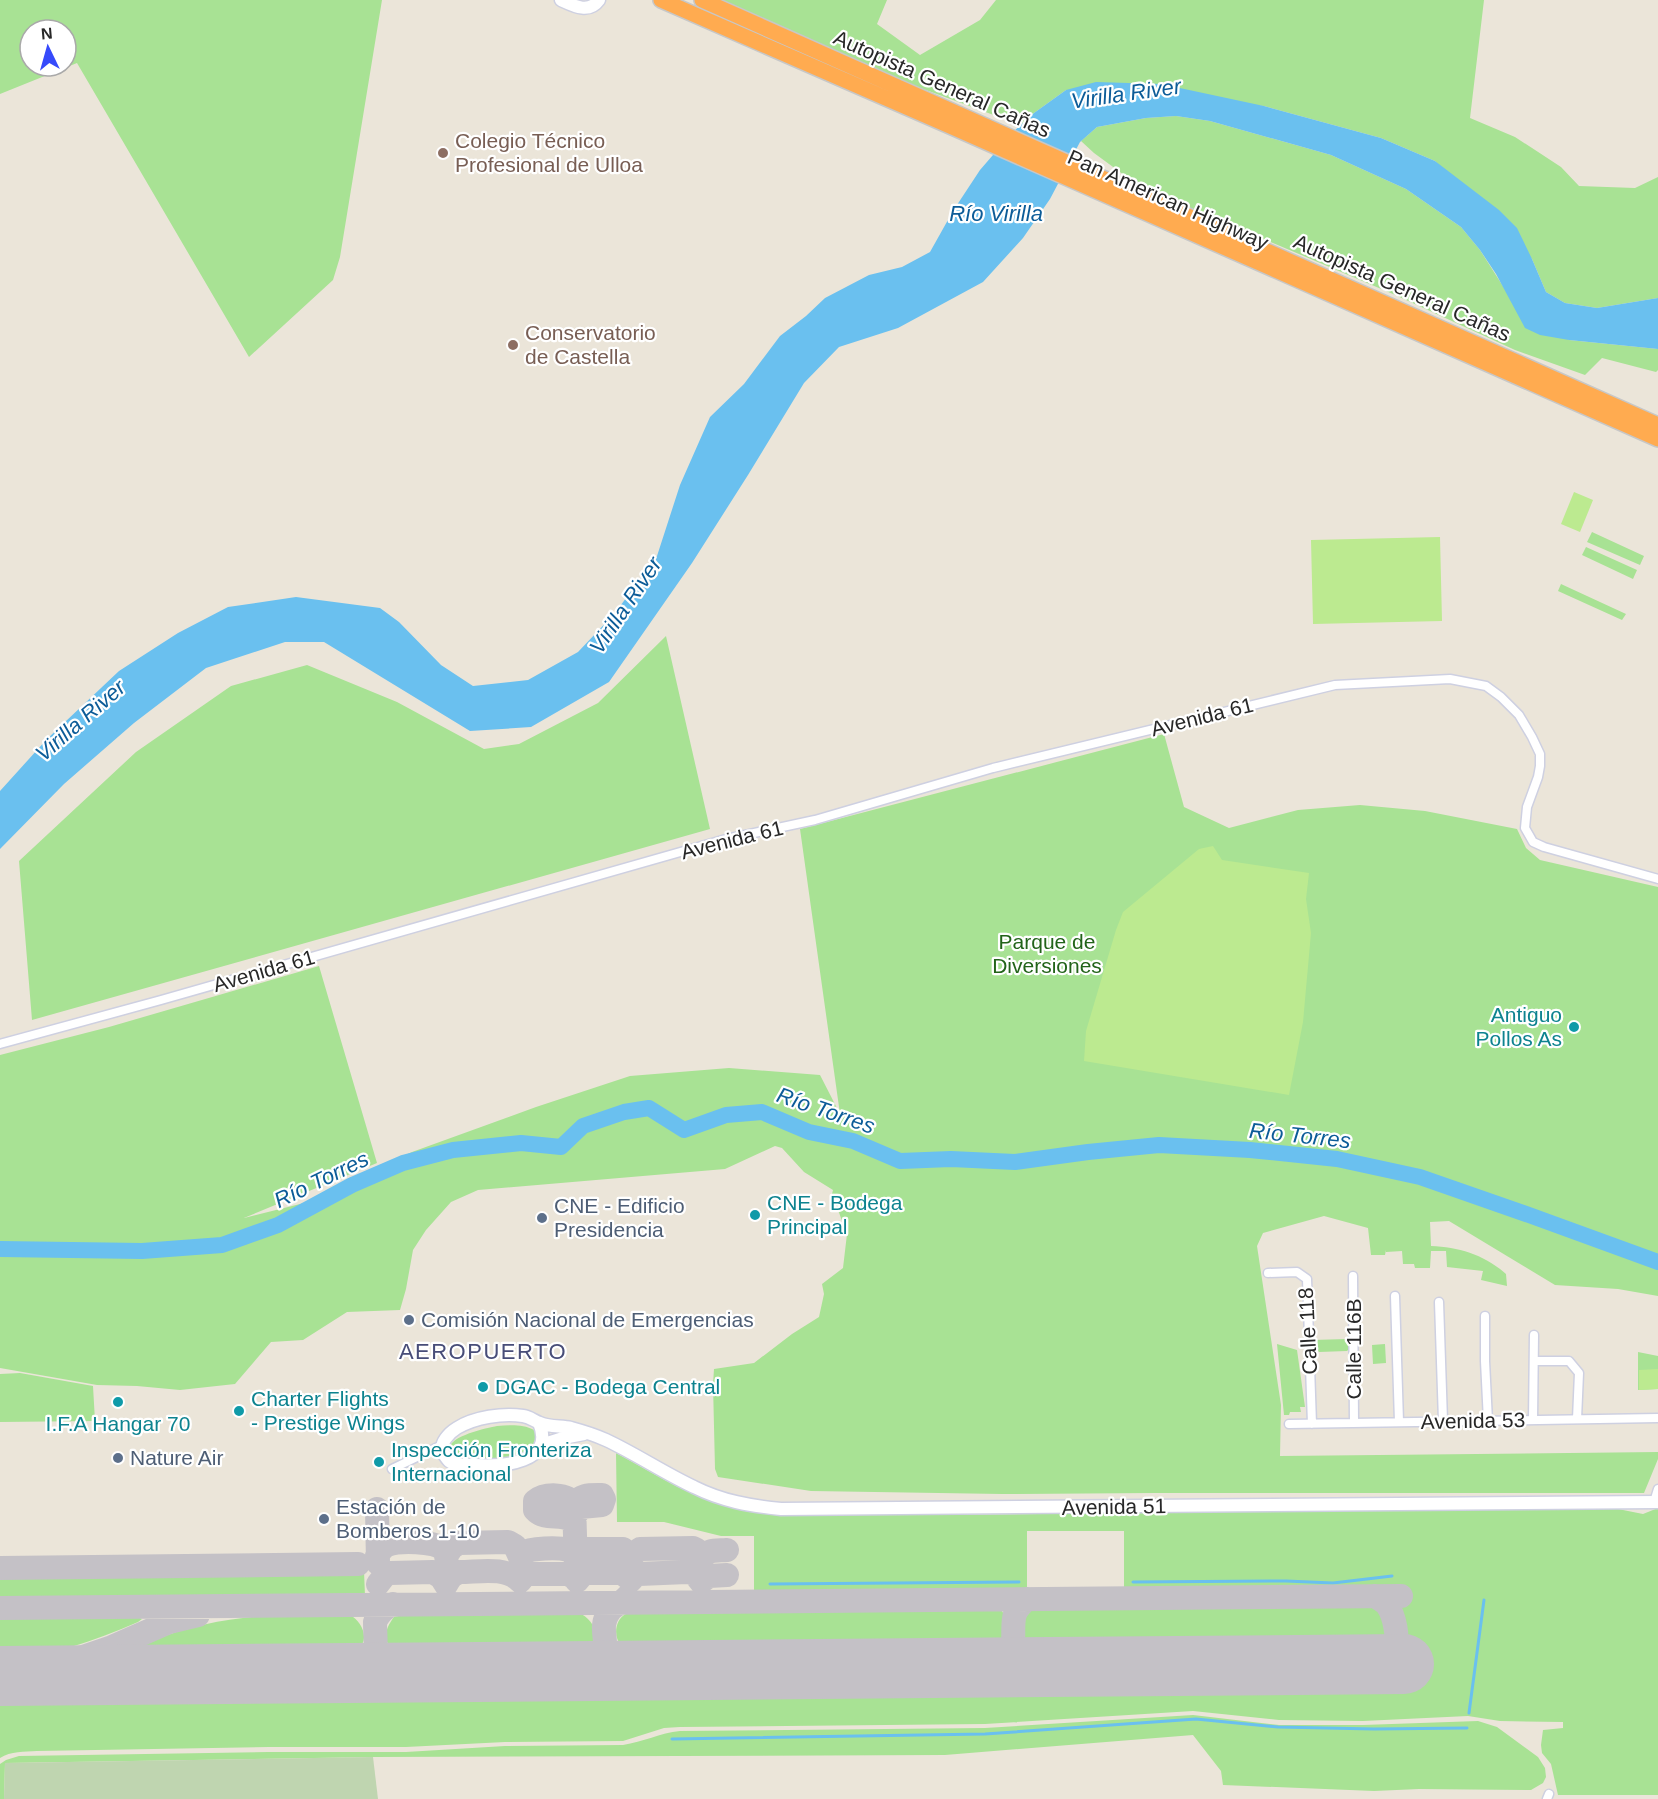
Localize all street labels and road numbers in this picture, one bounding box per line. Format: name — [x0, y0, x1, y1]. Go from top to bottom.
street label: Autopista General Cañas — [830, 25, 1054, 142]
street label: Pan American Highway — [1064, 145, 1273, 254]
street label: Autopista General Cañas — [1290, 229, 1514, 346]
street label: Avenida 61 — [1148, 693, 1255, 740]
street label: Avenida 61 — [678, 816, 785, 863]
street label: Avenida 61 — [210, 945, 317, 996]
street label: Calle 118 — [1294, 1287, 1321, 1375]
street label: Calle 116B — [1342, 1298, 1365, 1400]
street label: Avenida 53 — [1420, 1408, 1526, 1433]
street label: Avenida 51 — [1061, 1494, 1167, 1519]

